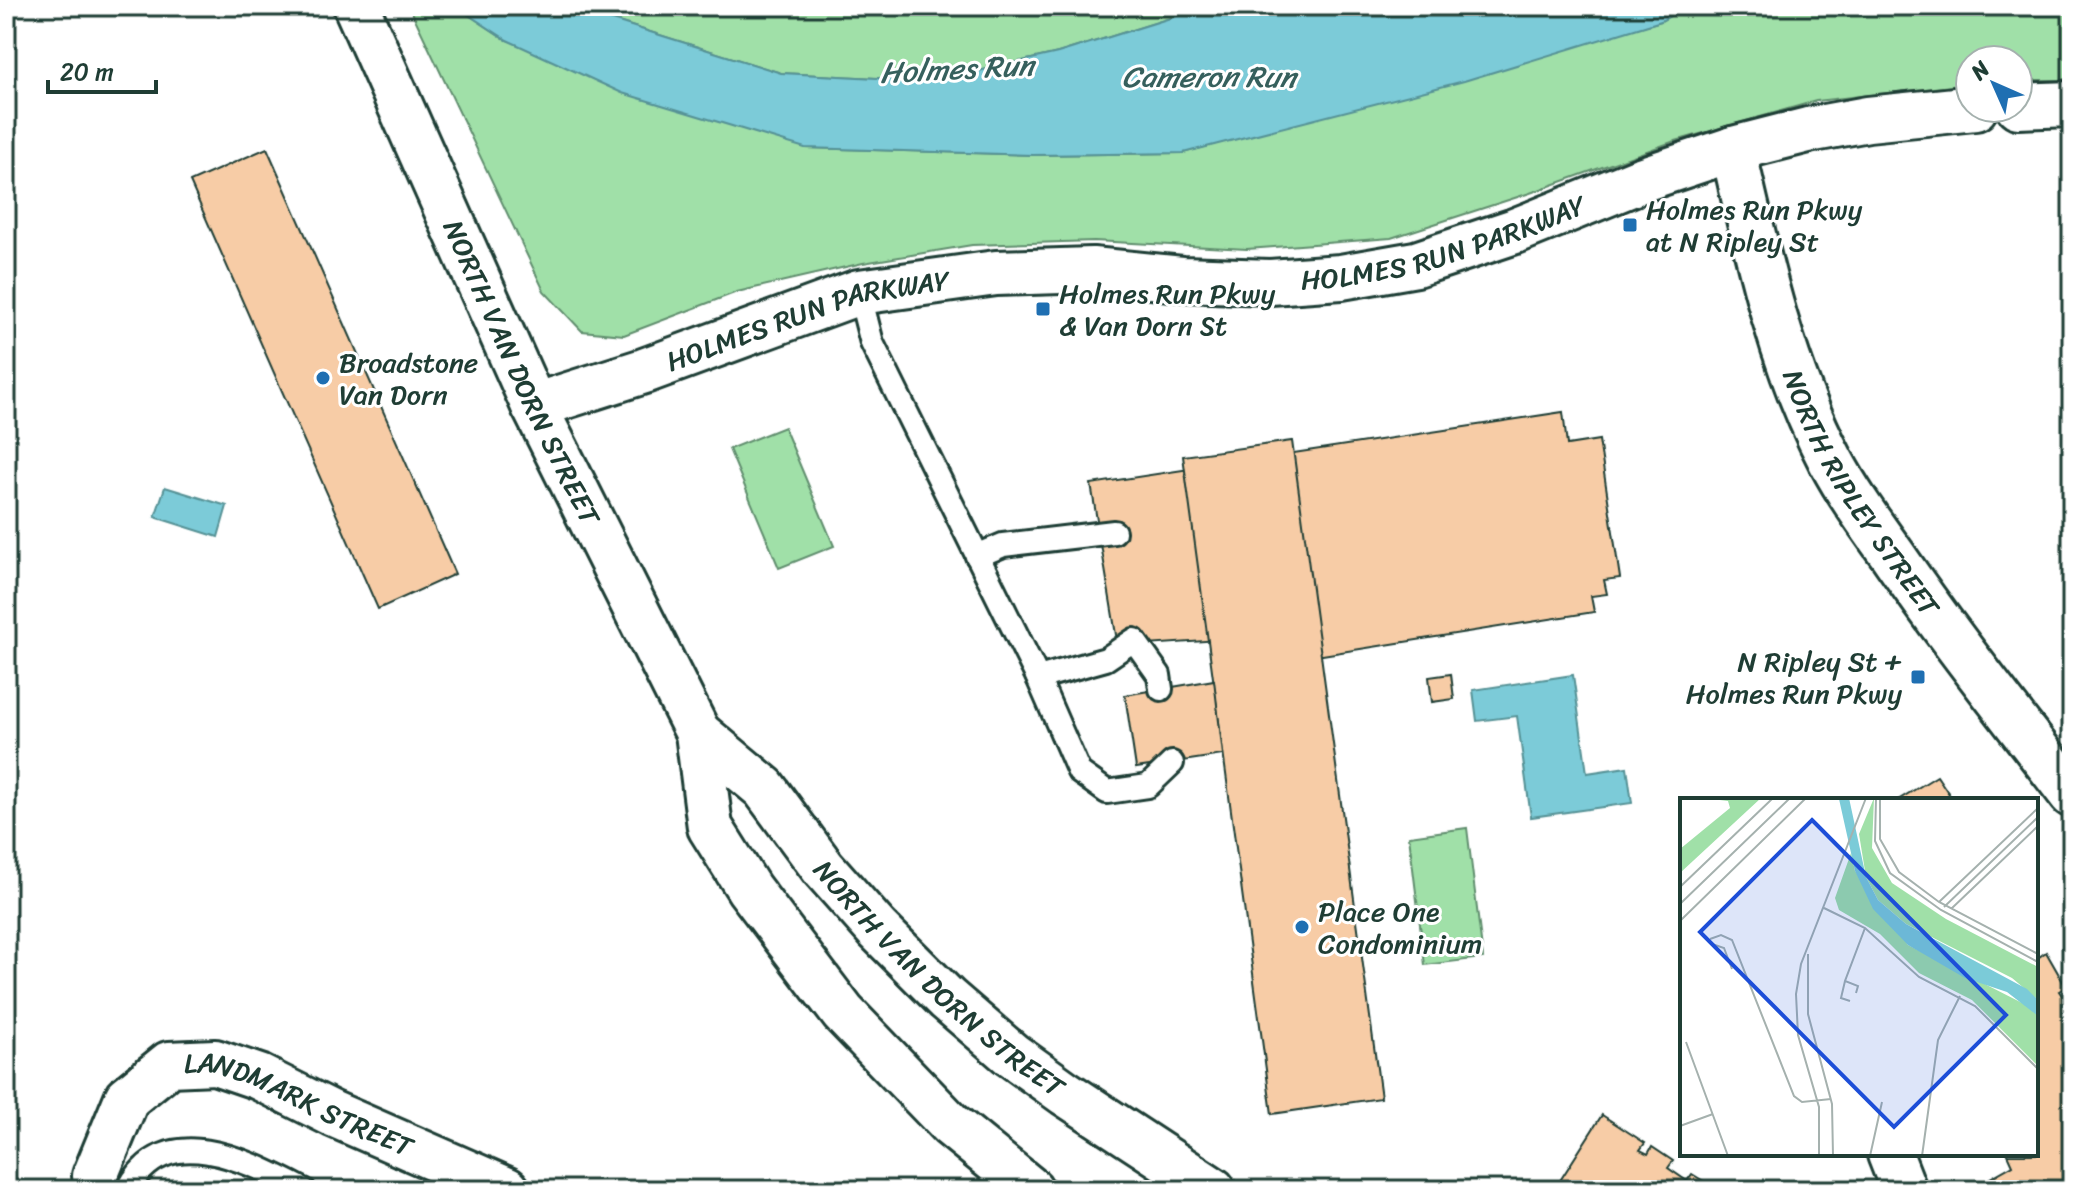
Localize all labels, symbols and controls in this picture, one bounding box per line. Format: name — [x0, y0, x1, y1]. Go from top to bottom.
water label: Holmes Run — [879, 38, 1038, 100]
scale bar — [48, 44, 156, 94]
north arrow — [1954, 44, 2034, 124]
water label: Cameron Run — [1122, 50, 1299, 104]
text: 20 m — [60, 51, 114, 93]
text: N — [1960, 51, 2000, 90]
street label: HOLMES RUN PARKWAY — [1299, 180, 1595, 305]
place label: Holmes Run Pkwy at N Ripley St — [1646, 185, 1863, 266]
street label: NORTH VAN DORN STREET — [429, 212, 614, 535]
marker: Holmes Run Pkwy at N Ripley St — [1621, 216, 1639, 234]
street label: HOLMES RUN PARKWAY — [659, 255, 954, 386]
place label: Holmes Run Pkwy & Van Dorn St — [1059, 269, 1276, 350]
marker: Holmes Run Pkwy & Van Dorn St — [1034, 300, 1052, 318]
place label: Broadstone Van Dorn — [339, 338, 478, 419]
street label: NORTH RIPLEY STREET — [1768, 362, 1954, 629]
marker: Broadstone Van Dorn — [314, 369, 332, 387]
place label: N Ripley St + Holmes Run Pkwy — [1686, 637, 1902, 718]
marker: N Ripley St + Holmes Run Pkwy — [1909, 668, 1927, 686]
inset map — [1680, 798, 2038, 1156]
street label: NORTH VAN DORN STREET — [801, 848, 1076, 1111]
place label: Place One Condominium — [1318, 887, 1482, 968]
marker: Place One Condominium — [1293, 918, 1311, 936]
street label: LANDMARK STREET — [183, 1038, 422, 1172]

